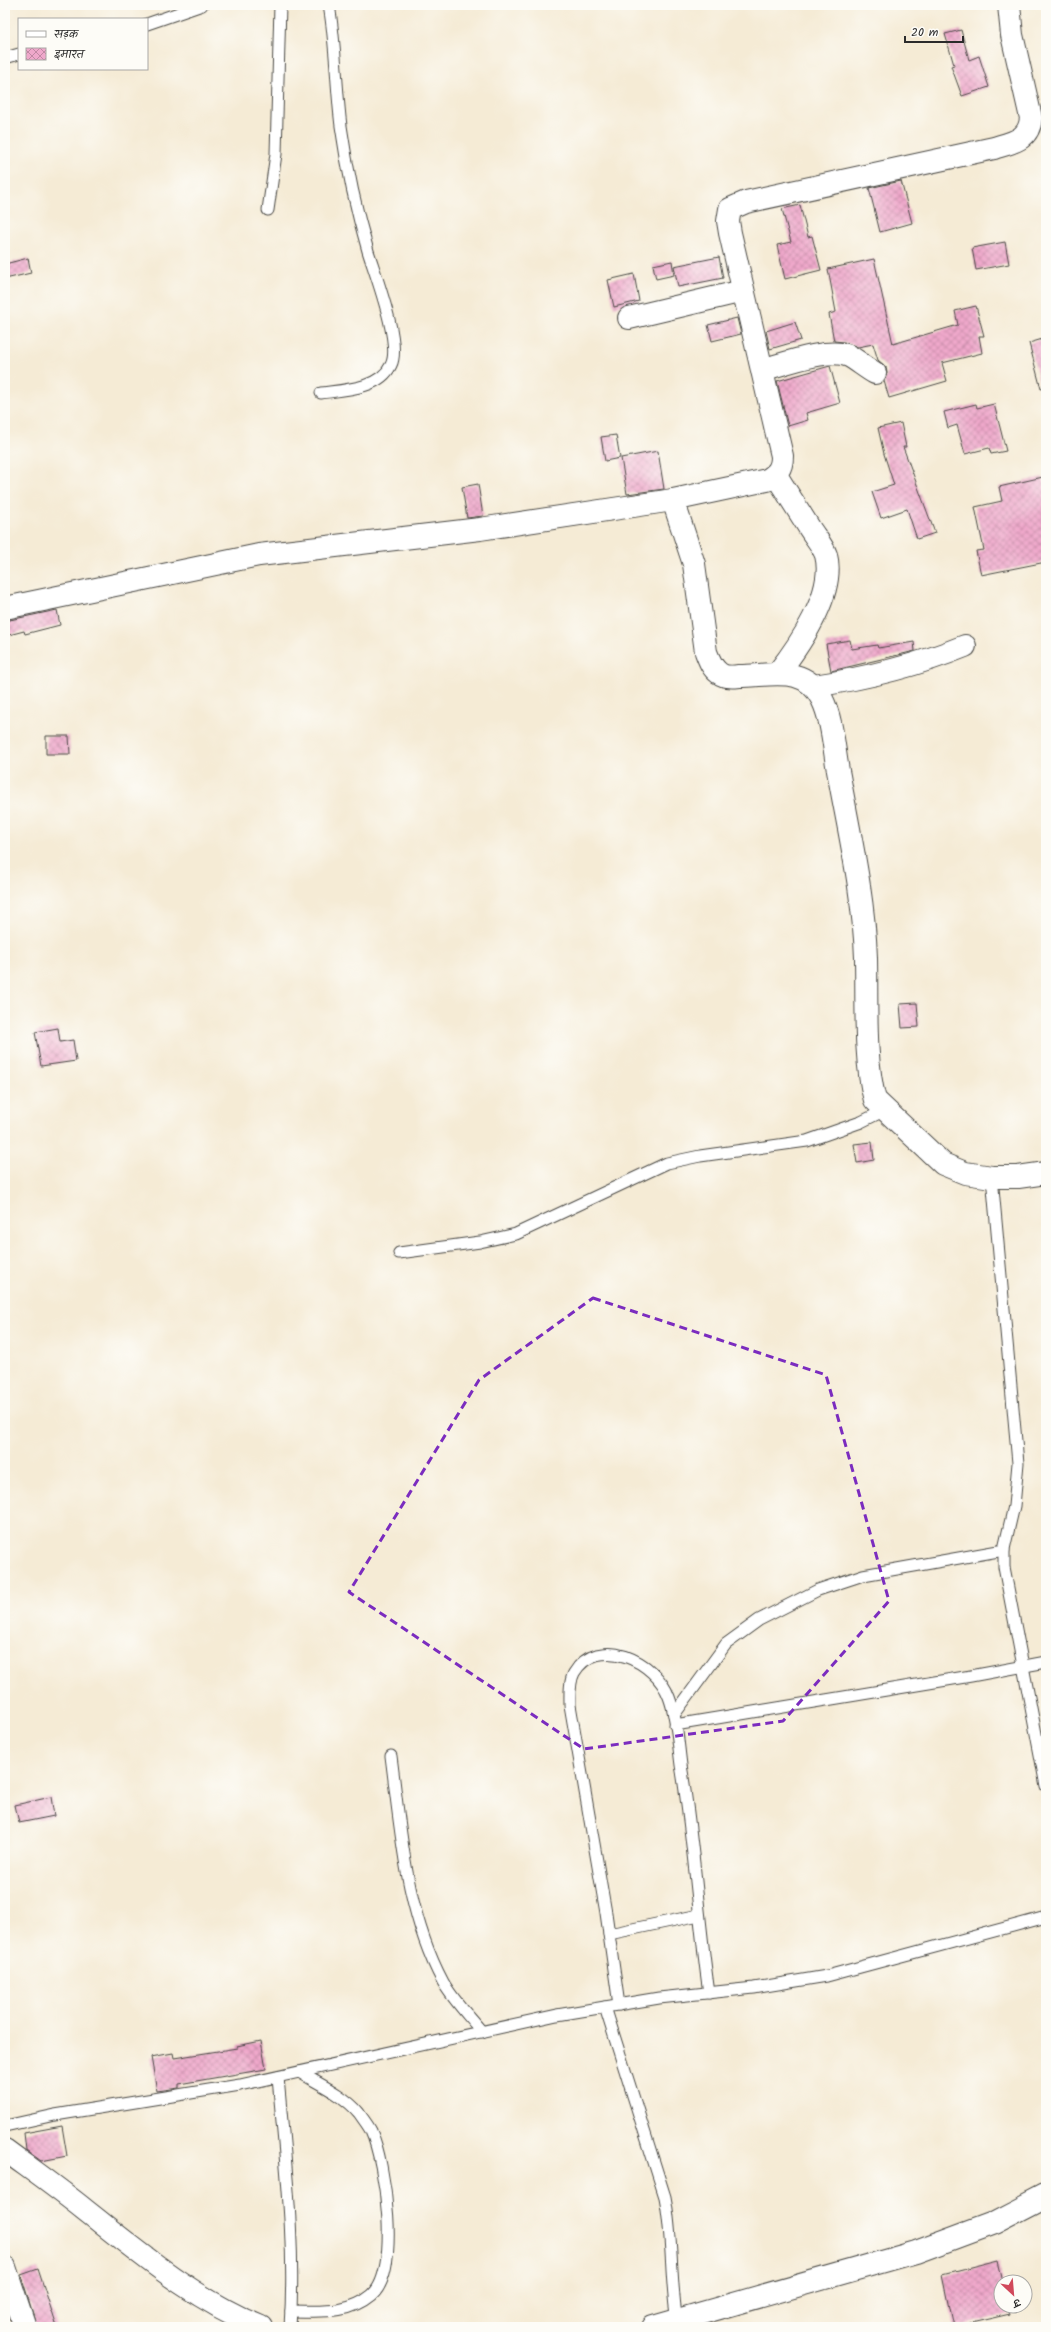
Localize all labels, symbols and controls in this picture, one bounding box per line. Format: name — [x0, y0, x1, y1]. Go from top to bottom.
legend — [18, 18, 148, 70]
scale bar — [905, 18, 963, 44]
text: 20 m — [911, 23, 939, 42]
text: सड़क — [54, 25, 80, 44]
text: इमारत — [54, 45, 86, 64]
north arrow — [993, 2274, 1033, 2314]
text: उ — [1008, 2292, 1024, 2313]

